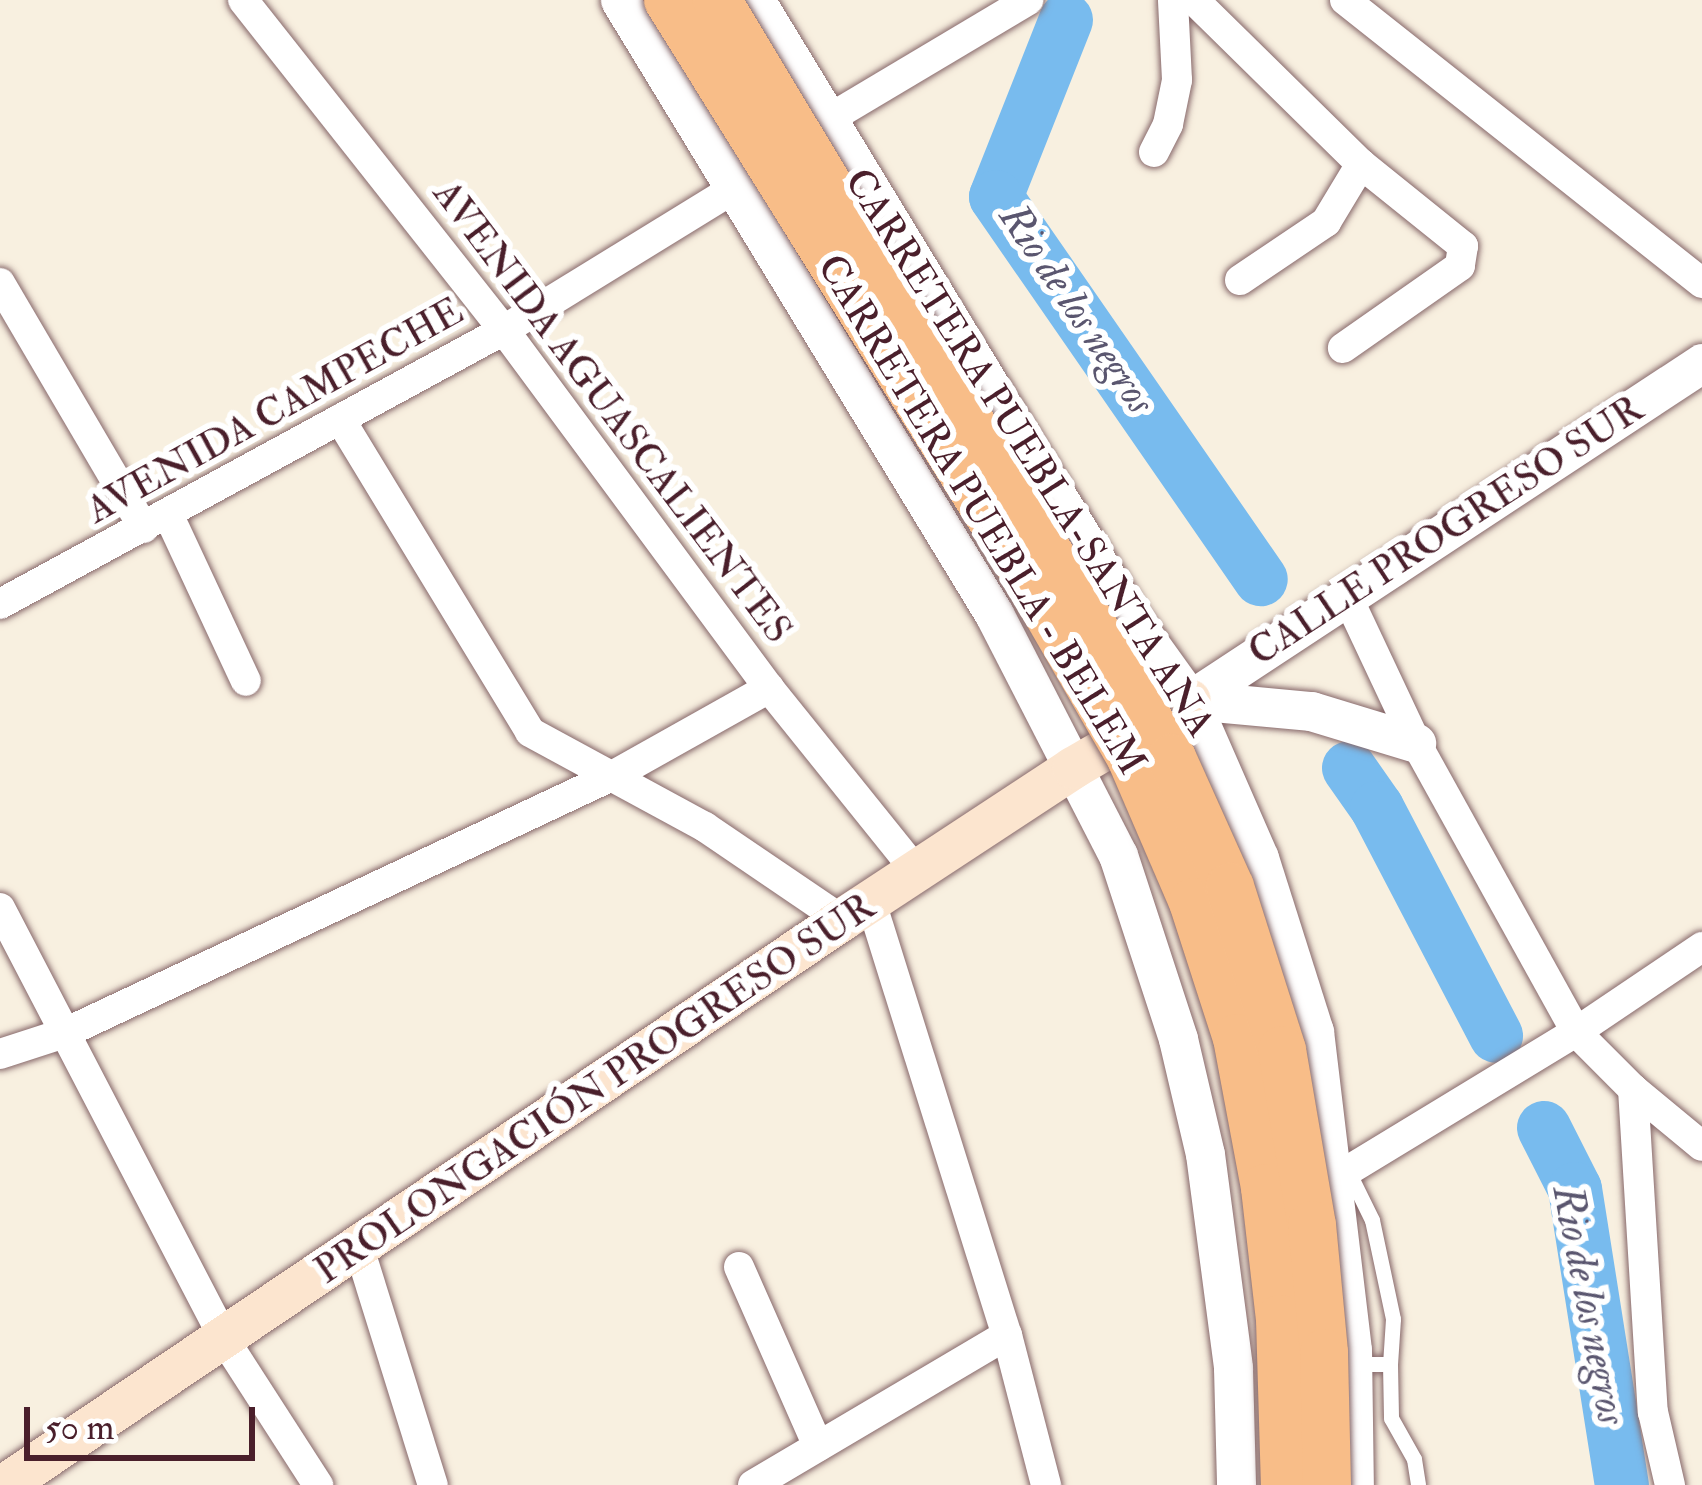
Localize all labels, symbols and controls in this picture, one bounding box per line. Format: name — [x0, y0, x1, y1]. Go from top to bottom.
street label: CARRETERA PUEBLA-SANTA ANA — [834, 161, 1224, 745]
street label: AVENIDA AGUASCALIENTES — [423, 171, 801, 653]
water label: Rio de los negros — [988, 194, 1166, 424]
street label: CARRETERA PUEBLA - BELEM — [807, 247, 1155, 783]
street label: AVENIDA CAMPECHE — [78, 288, 472, 534]
street label: CALLE PROGRESO SUR — [1240, 386, 1652, 676]
street label: PROLONGACIÓN PROGRESO SUR — [306, 884, 884, 1294]
water label: Rio de los negros — [1541, 1181, 1637, 1429]
scale bar — [30, 1383, 261, 1457]
text: 50 m — [45, 1405, 114, 1450]

